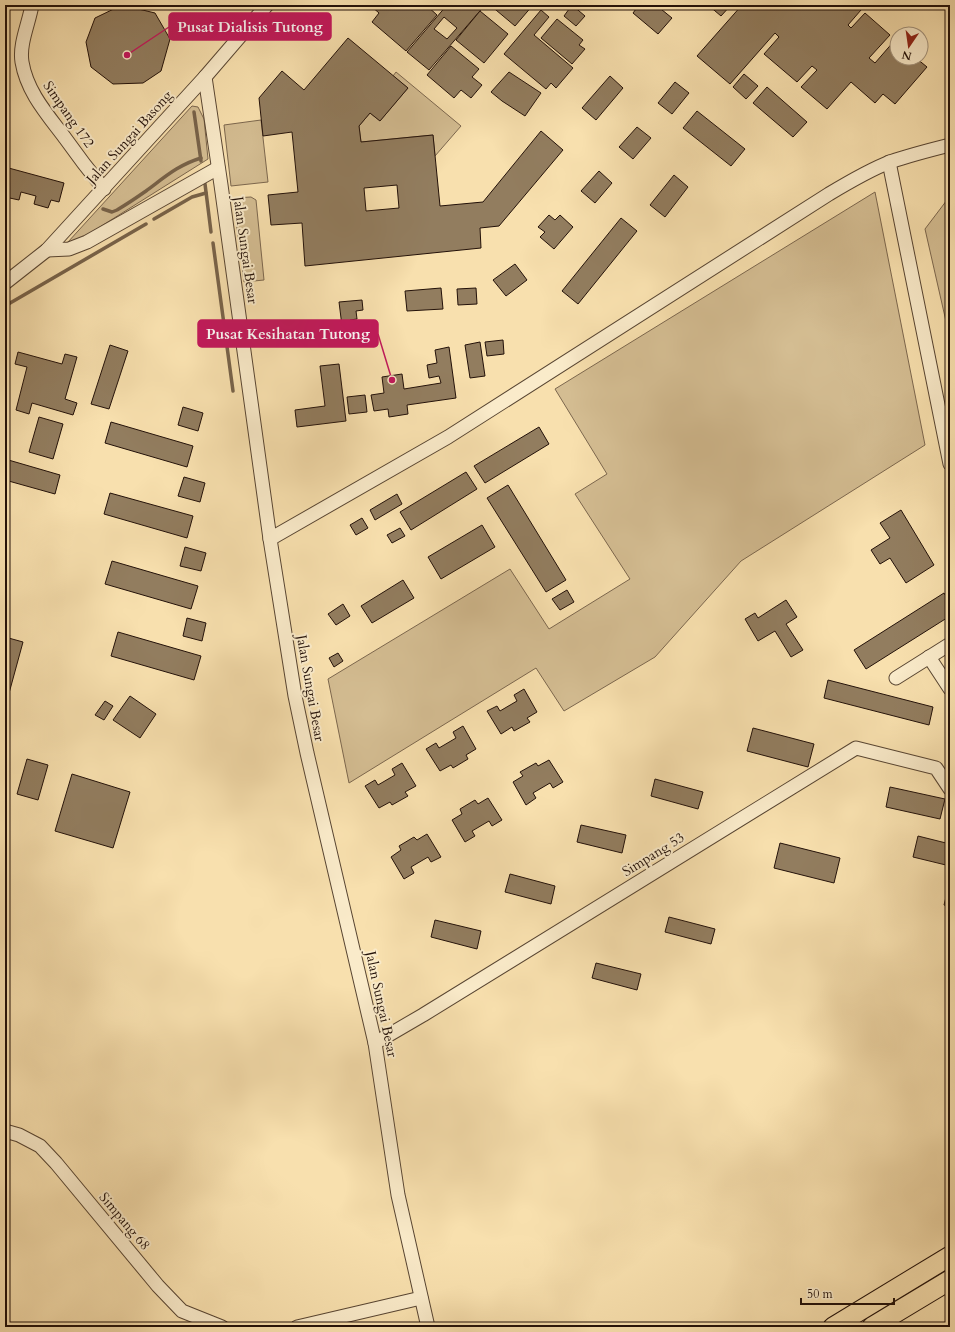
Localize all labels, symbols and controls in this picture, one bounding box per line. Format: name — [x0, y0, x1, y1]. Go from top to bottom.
callout: Pusat Dialisis Tutong — [169, 13, 331, 40]
text: Pusat Dialisis Tutong — [177, 17, 323, 37]
north arrow — [889, 26, 929, 66]
text: N — [900, 47, 913, 64]
street label: Simpang 172 — [39, 77, 99, 151]
street label: Jalan Sungai Basong — [81, 86, 177, 190]
street label: Jalan Sungai Besar — [228, 193, 263, 306]
callout: Pusat Kesihatan Tutong — [198, 320, 378, 347]
text: Pusat Kesihatan Tutong — [206, 324, 370, 344]
street label: Jalan Sungai Besar — [291, 631, 329, 744]
street label: Simpang 53 — [618, 828, 688, 881]
street label: Jalan Sungai Besar — [361, 947, 402, 1060]
street label: Simpang 68 — [95, 1188, 154, 1254]
scale bar — [801, 1280, 894, 1306]
text: 50 m — [807, 1286, 834, 1302]

